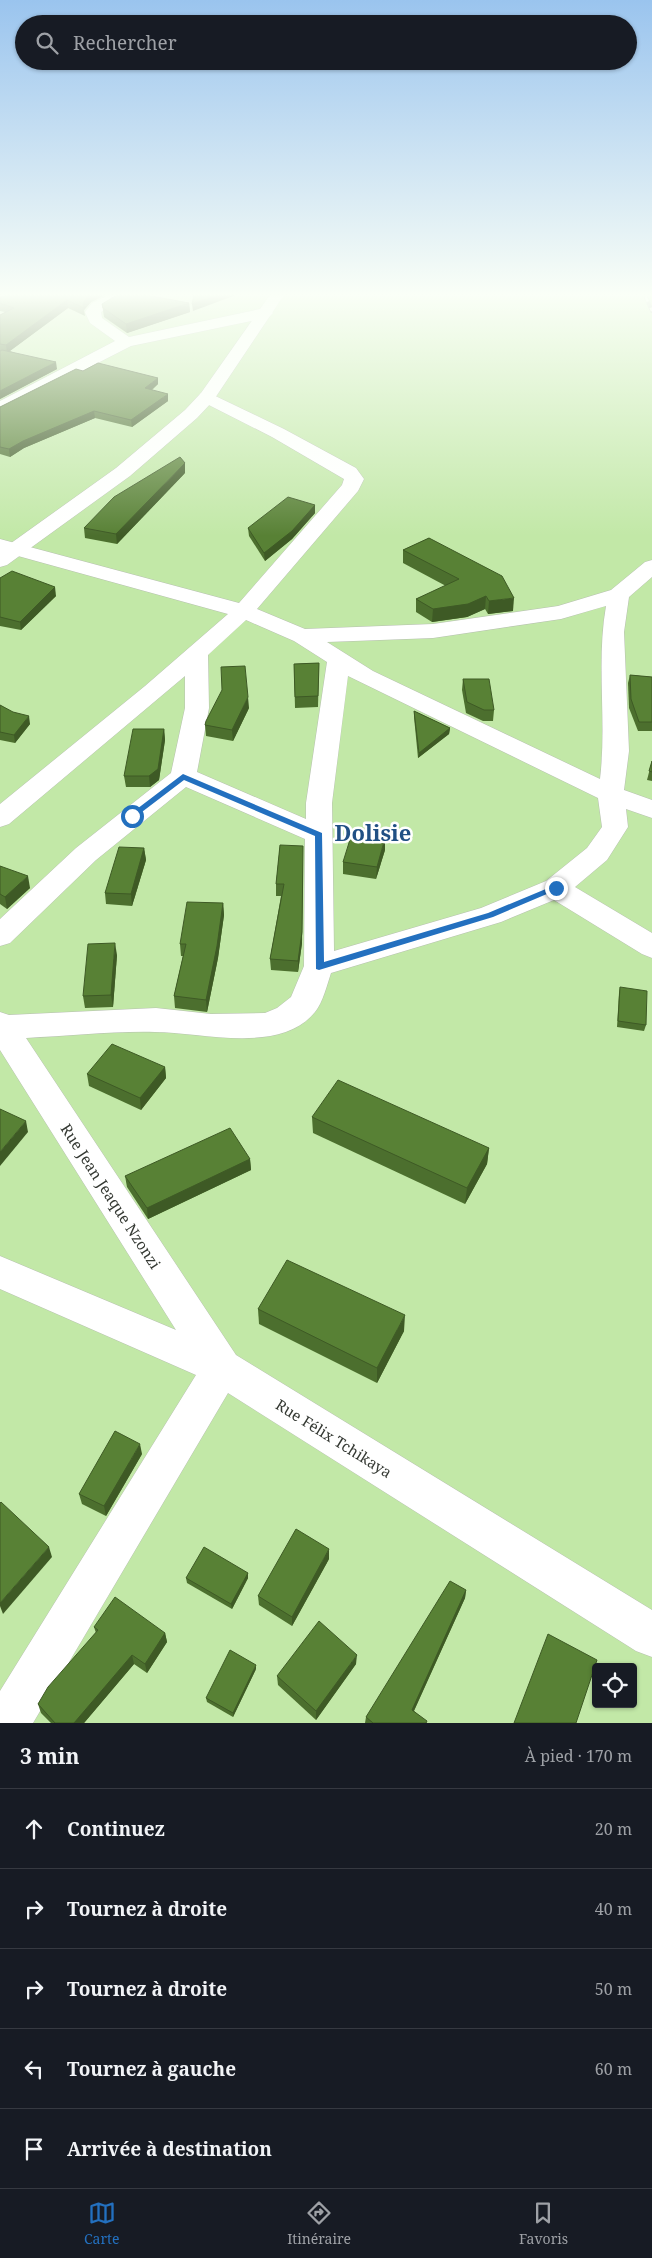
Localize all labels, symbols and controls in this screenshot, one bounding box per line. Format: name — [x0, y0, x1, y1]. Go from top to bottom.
search box — [15, 15, 637, 70]
icon: search — [33, 29, 61, 57]
text: Rechercher — [73, 30, 177, 56]
route start — [121, 805, 144, 828]
district label: Dolisie — [335, 817, 411, 847]
route end — [545, 877, 568, 900]
street label: Rue Jean Jeaque Nzonzi — [57, 1120, 166, 1273]
street label: Rue Félix Tchikaya — [272, 1394, 396, 1482]
map controls — [592, 1663, 637, 1708]
button: locate — [592, 1663, 637, 1708]
text: 3 min — [20, 1742, 79, 1770]
text: À pied · 170 m — [525, 1745, 632, 1767]
icon: ahead — [20, 1815, 48, 1843]
text: Continuez — [67, 1816, 165, 1842]
text: 20 m — [595, 1818, 632, 1840]
icon: right — [20, 1895, 48, 1923]
text: Tournez à droite — [67, 1896, 227, 1922]
text: 40 m — [595, 1898, 632, 1920]
icon: right — [20, 1975, 48, 2003]
text: Tournez à droite — [67, 1976, 227, 2002]
text: 50 m — [595, 1978, 632, 2000]
icon: left — [20, 2055, 48, 2083]
text: Tournez à gauche — [67, 2056, 236, 2082]
text: 60 m — [595, 2058, 632, 2080]
icon: arrive — [20, 2135, 48, 2163]
text: Arrivée à destination — [67, 2136, 272, 2162]
tab: Carte — [84, 2199, 119, 2248]
tab: Itinéraire — [287, 2199, 351, 2248]
tab: Favoris — [519, 2199, 568, 2248]

